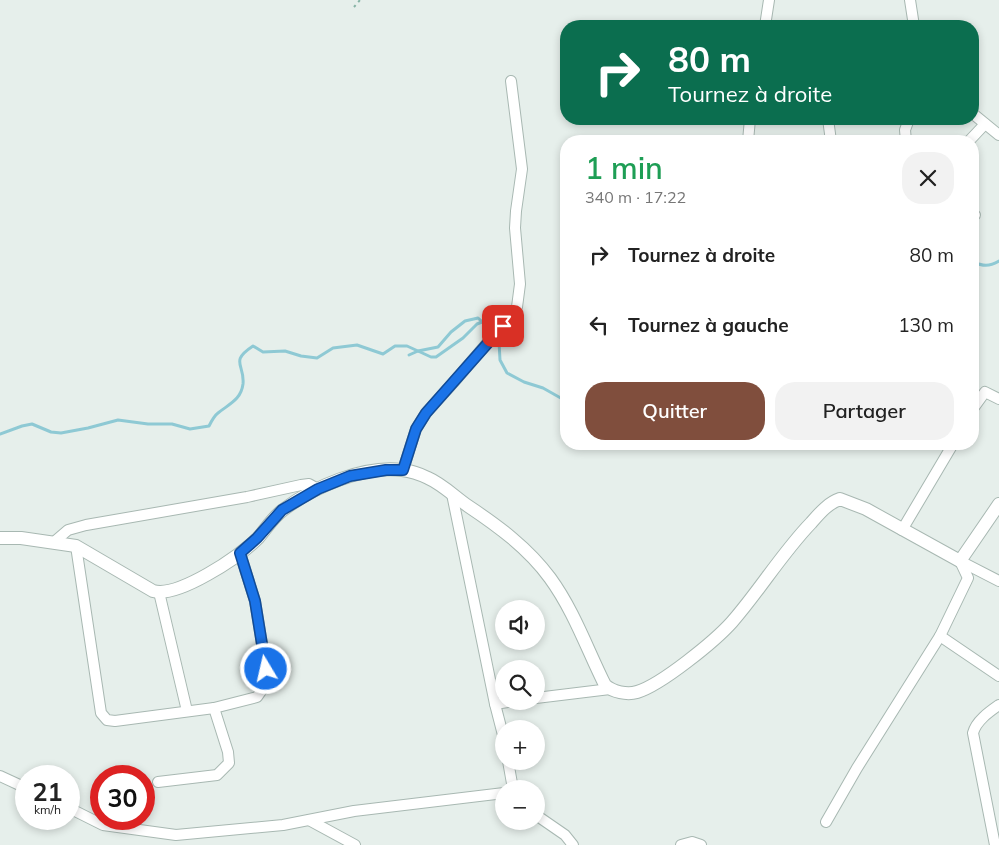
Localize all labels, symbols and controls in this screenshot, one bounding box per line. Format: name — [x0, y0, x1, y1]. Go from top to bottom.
text: 80 m — [668, 37, 751, 81]
icon: right — [585, 40, 650, 105]
text: Tournez à droite — [668, 80, 832, 108]
text: 1 min — [585, 149, 663, 187]
button: close — [902, 152, 954, 204]
text: 340 m · 17:22 — [585, 187, 686, 207]
icon: right — [585, 241, 613, 269]
text: Tournez à droite — [628, 243, 775, 267]
text: 80 m — [910, 243, 954, 267]
pin — [482, 305, 524, 347]
icon: left — [585, 311, 613, 339]
icon: arrive — [489, 312, 517, 340]
text: Tournez à gauche — [628, 313, 789, 337]
text: 130 m — [898, 313, 954, 337]
button: Quitter — [585, 382, 765, 440]
button: Partager — [775, 382, 954, 440]
map controls — [495, 600, 545, 830]
button: sound — [495, 600, 545, 650]
position arrow — [239, 642, 291, 694]
button: search — [495, 660, 545, 710]
button: + — [495, 720, 545, 770]
speed limit sign: 30 — [90, 765, 155, 830]
text: 21 — [32, 776, 63, 807]
button: − — [495, 780, 545, 830]
text: km/h — [34, 802, 61, 817]

